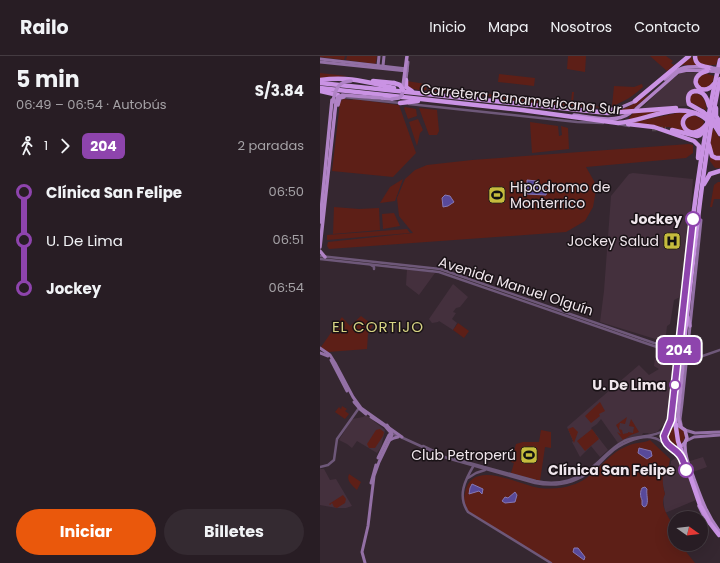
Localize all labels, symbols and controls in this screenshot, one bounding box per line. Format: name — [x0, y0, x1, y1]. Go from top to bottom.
text: Railo — [20, 14, 69, 41]
text: Inicio — [429, 17, 466, 37]
text: Mapa — [488, 17, 529, 37]
text: Nosotros — [551, 17, 612, 37]
text: Contacto — [634, 17, 700, 37]
text: 5 min — [16, 64, 80, 95]
street label: Carretera Panamericana Sur — [420, 79, 622, 119]
text: S/3.84 — [255, 80, 304, 101]
text: 06:49 – 06:54 · Autobús — [16, 95, 167, 114]
icon: walk — [16, 135, 38, 157]
icon: forward — [54, 135, 76, 157]
text: 1 — [44, 136, 48, 155]
text: 204 — [90, 136, 117, 156]
text: 2 paradas — [237, 136, 304, 155]
place label: Hipódromo de Monterrico — [510, 177, 611, 213]
text: Clínica San Felipe — [46, 182, 182, 203]
text: 06:50 — [268, 182, 304, 201]
sports icon: Hipódromo de Monterrico — [487, 185, 507, 205]
place label: Jockey — [630, 209, 682, 229]
marker: Jockey — [685, 211, 701, 227]
text: U. De Lima — [46, 230, 123, 251]
text: 06:51 — [272, 230, 304, 249]
place label: Jockey Salud — [567, 231, 659, 251]
hospital icon: Jockey Salud — [662, 231, 682, 251]
street label: Avenida Manuel Olguín — [436, 252, 596, 320]
text: Jockey — [46, 278, 101, 299]
text: 06:54 — [268, 278, 304, 297]
district label: EL CORTIJO — [332, 316, 424, 337]
line badge: 204 — [656, 337, 702, 363]
text: 204 — [666, 340, 692, 360]
place label: U. De Lima — [592, 375, 666, 395]
marker: U. De Lima — [669, 379, 681, 391]
place label: Club Petroperú — [411, 445, 516, 465]
sports icon: Club Petroperú — [519, 445, 539, 465]
place label: Clínica San Felipe — [548, 460, 675, 480]
marker: Clínica San Felipe — [678, 462, 694, 478]
button: Iniciar — [16, 509, 156, 555]
button: Billetes — [164, 509, 304, 555]
north arrow — [668, 511, 708, 551]
map controls — [668, 511, 708, 551]

